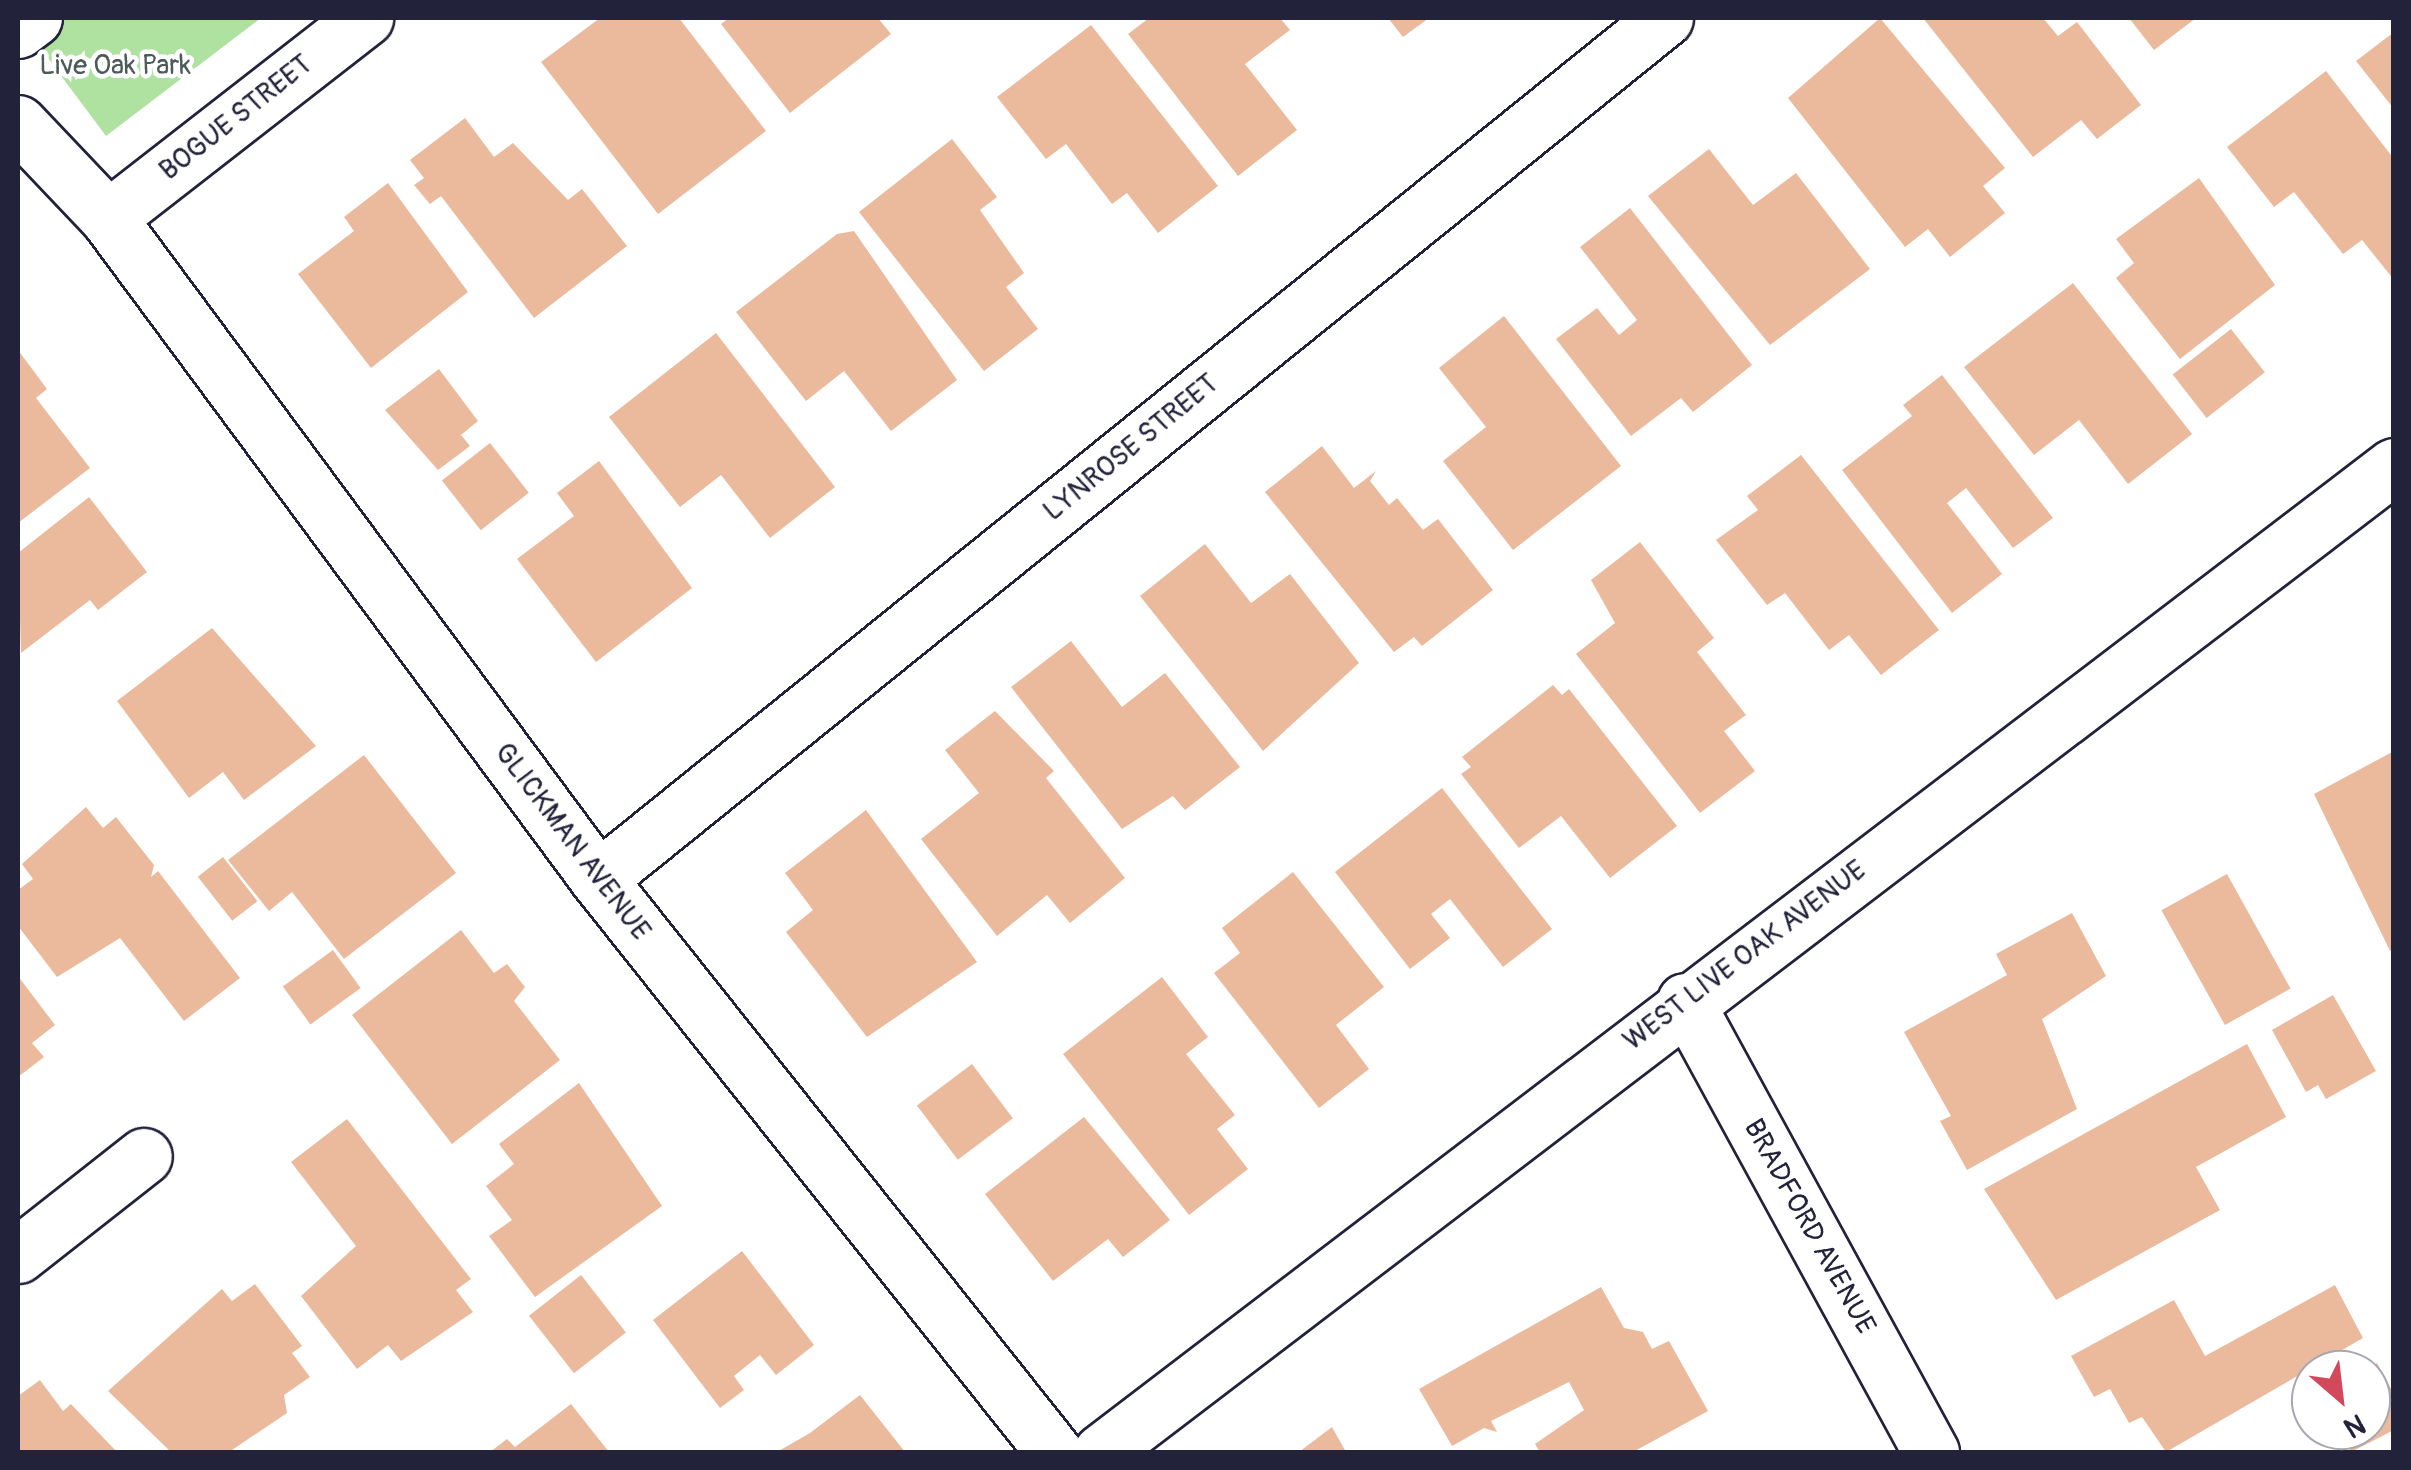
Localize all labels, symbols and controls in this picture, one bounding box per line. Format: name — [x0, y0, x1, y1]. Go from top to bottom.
street label: BOGUE STREET — [153, 48, 319, 188]
park label: Live Oak Park — [39, 49, 191, 83]
street label: LYNROSE STREET — [1037, 367, 1225, 529]
street label: GLICKMAN AVENUE — [487, 737, 657, 947]
street label: WEST LIVE OAK AVENUE — [1617, 854, 1873, 1058]
street label: BRADFORD AVENUE — [1736, 1114, 1882, 1340]
north arrow — [2291, 1350, 2391, 1450]
text: N — [2338, 1405, 2371, 1445]

